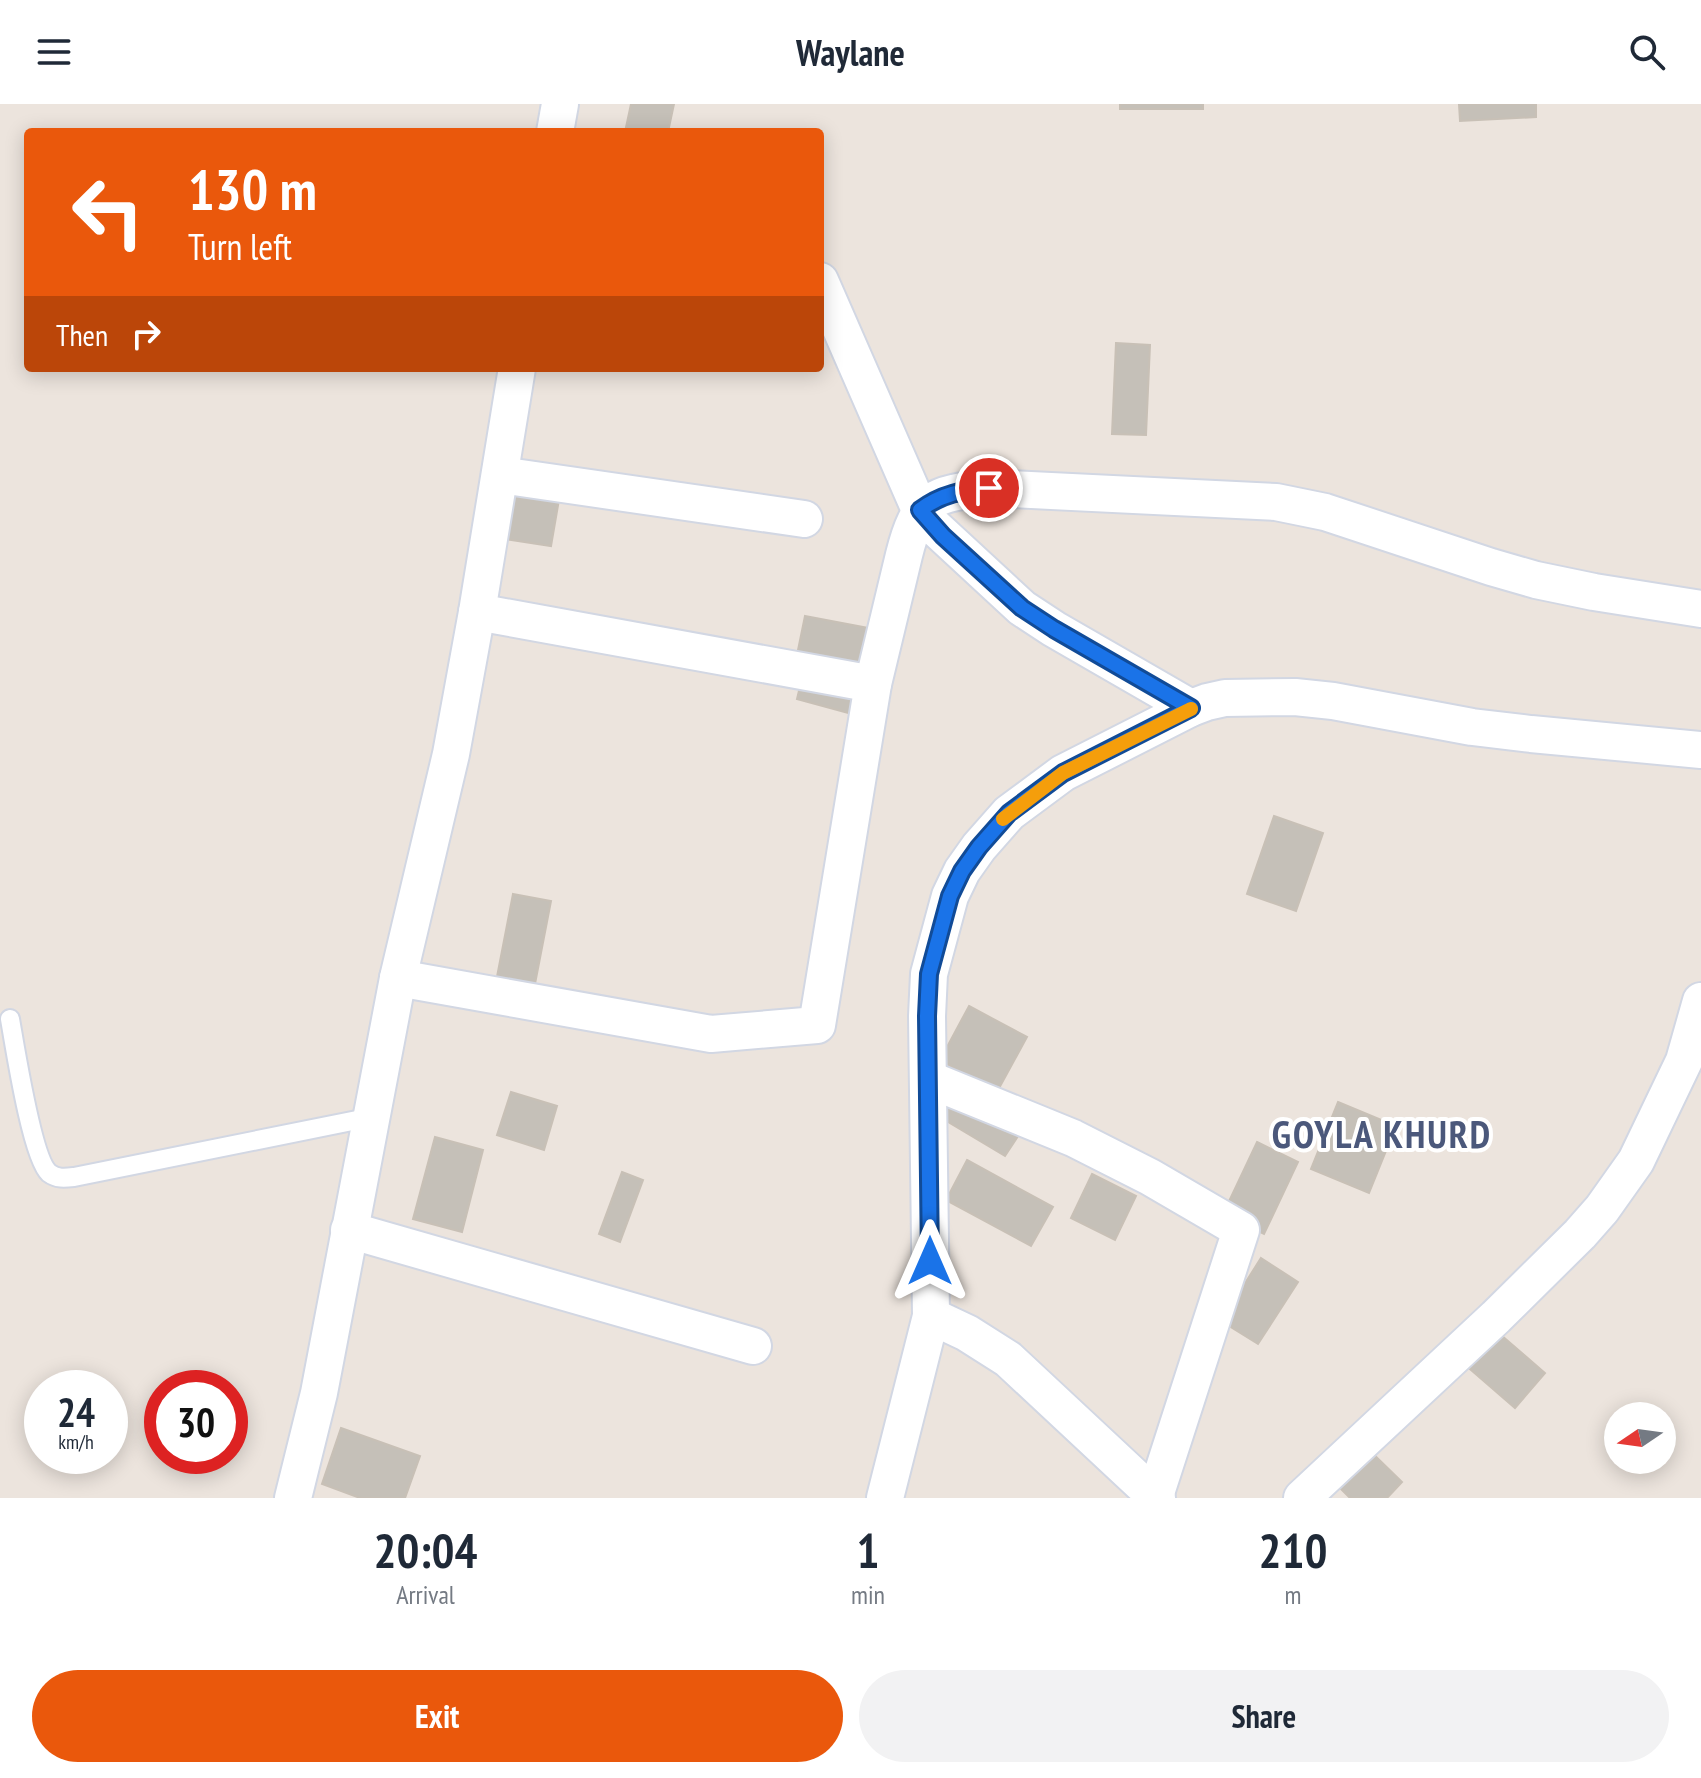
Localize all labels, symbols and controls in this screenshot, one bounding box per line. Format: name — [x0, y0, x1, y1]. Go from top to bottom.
text: Waylane — [796, 29, 905, 76]
icon: menu — [32, 30, 76, 74]
icon: search — [1625, 30, 1669, 74]
text: 130 m — [188, 153, 317, 225]
icon: left — [56, 160, 160, 264]
text: Turn left — [188, 223, 292, 270]
icon: right — [124, 312, 168, 356]
text: Then — [56, 315, 108, 354]
pin — [955, 454, 1023, 522]
icon: arrive — [967, 466, 1011, 510]
district label: GOYLA KHURD — [1272, 1109, 1492, 1158]
position arrow — [888, 1219, 972, 1303]
speed limit sign: 30 — [144, 1370, 248, 1474]
text: 24 — [57, 1386, 95, 1438]
north arrow — [1604, 1402, 1676, 1474]
map controls — [1604, 1402, 1676, 1474]
text: km/h — [58, 1429, 94, 1455]
text: 20:04 — [374, 1519, 477, 1581]
text: 1 — [857, 1519, 879, 1581]
text: 210 — [1259, 1519, 1327, 1581]
text: Arrival — [396, 1578, 455, 1611]
text: min — [851, 1578, 885, 1611]
text: m — [1285, 1578, 1301, 1611]
button: Exit — [32, 1670, 843, 1762]
button: Share — [859, 1670, 1669, 1762]

